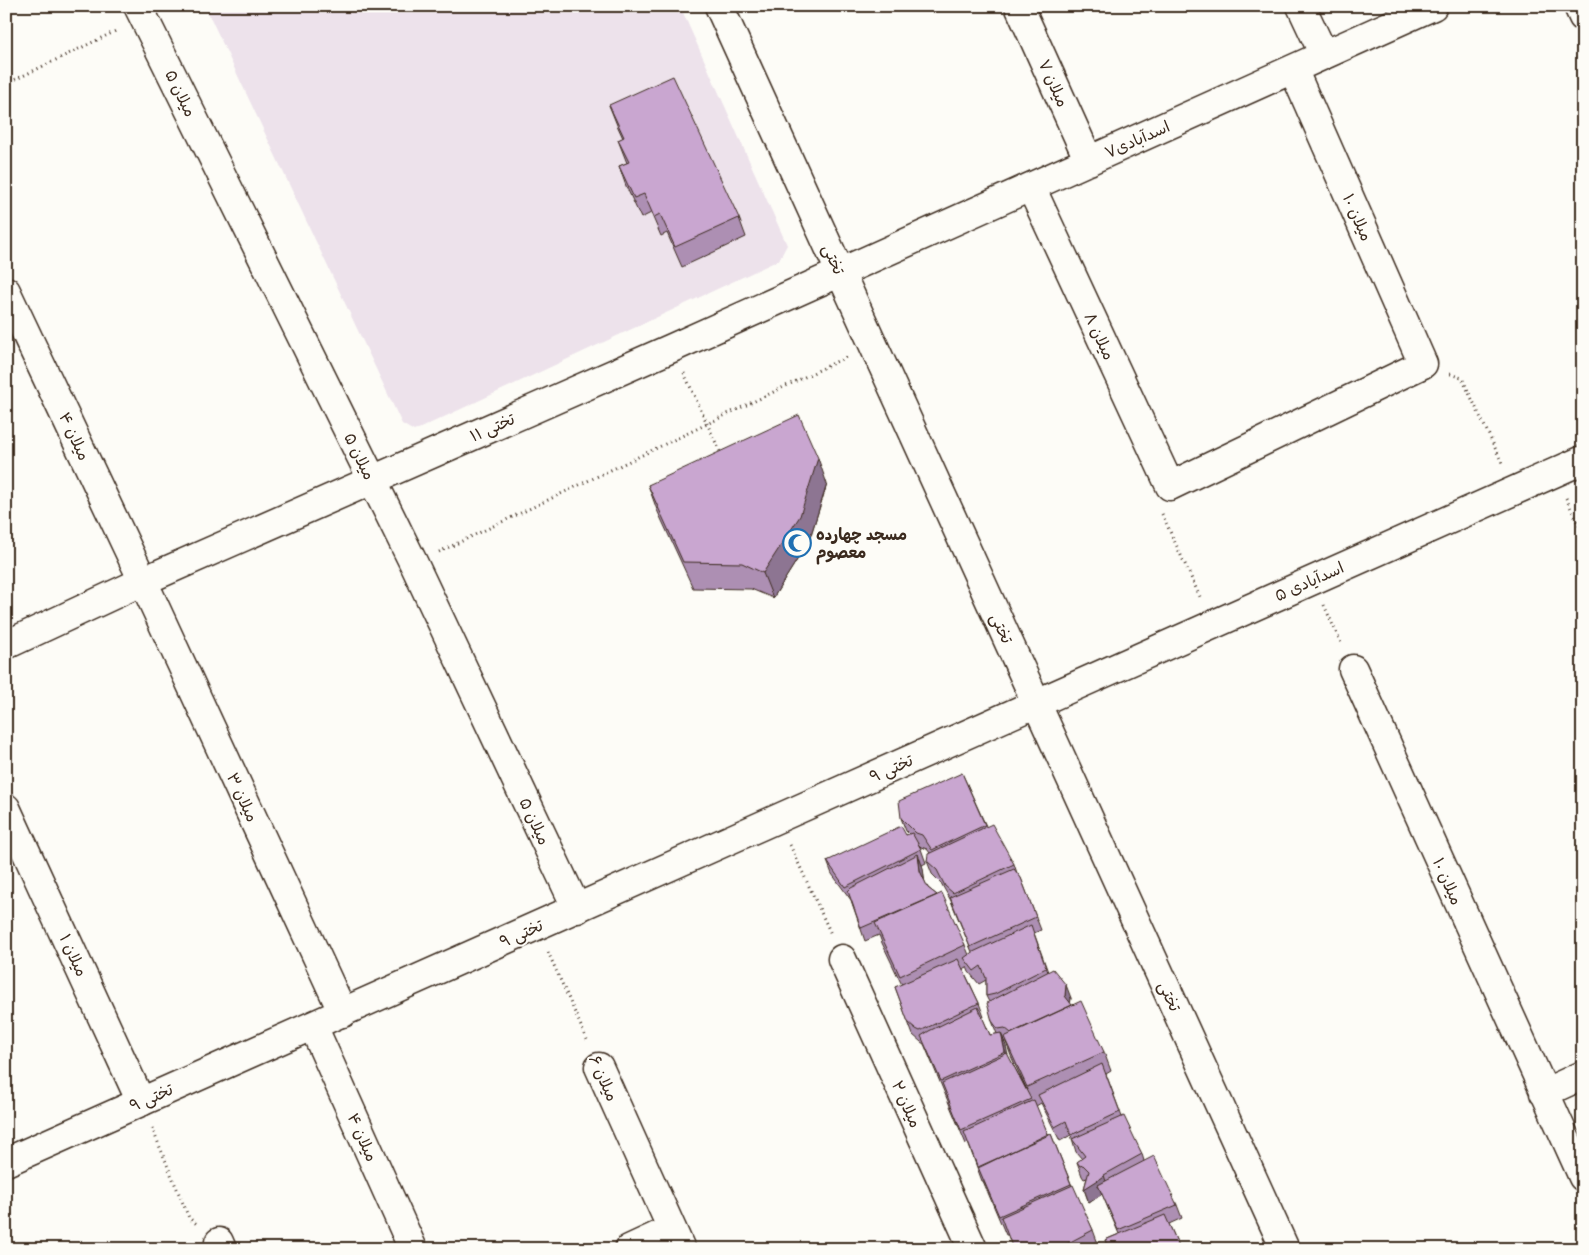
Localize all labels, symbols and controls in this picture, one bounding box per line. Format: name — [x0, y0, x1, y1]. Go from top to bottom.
street label: میلان ۷ — [1033, 56, 1072, 111]
street label: میلان ۵ — [159, 67, 200, 121]
street label: اسدآبادی۷ — [1102, 117, 1174, 164]
street label: میلان ۱۰ — [1337, 191, 1376, 245]
street label: تختی — [817, 241, 849, 278]
street label: میلان ۸ — [1079, 310, 1119, 364]
street label: میلان ۴ — [53, 409, 94, 464]
street label: تختی ۱۱ — [467, 409, 519, 448]
street label: میلان ۵ — [338, 430, 379, 484]
place label: مسجد چهارده معصوم — [816, 525, 907, 565]
mosque icon: مسجد چهارده معصوم — [782, 528, 812, 558]
street label: اسدآیادی ۵ — [1272, 558, 1348, 607]
street label: تختی — [985, 610, 1017, 647]
street label: تختی ۹ — [867, 750, 917, 788]
street label: میلان ۳ — [221, 770, 262, 826]
street label: میلان ۵ — [514, 795, 554, 849]
street label: میلان ۱۰ — [1427, 855, 1466, 909]
street label: تختی ۹ — [497, 915, 547, 953]
street label: میلان ۱ — [54, 931, 92, 980]
street label: تختی — [1153, 978, 1185, 1015]
street label: میلان ۶ — [583, 1052, 622, 1105]
street label: میلان ۲ — [886, 1078, 925, 1132]
street label: تختی ۹ — [127, 1079, 177, 1117]
street label: میلان ۴ — [342, 1110, 382, 1165]

